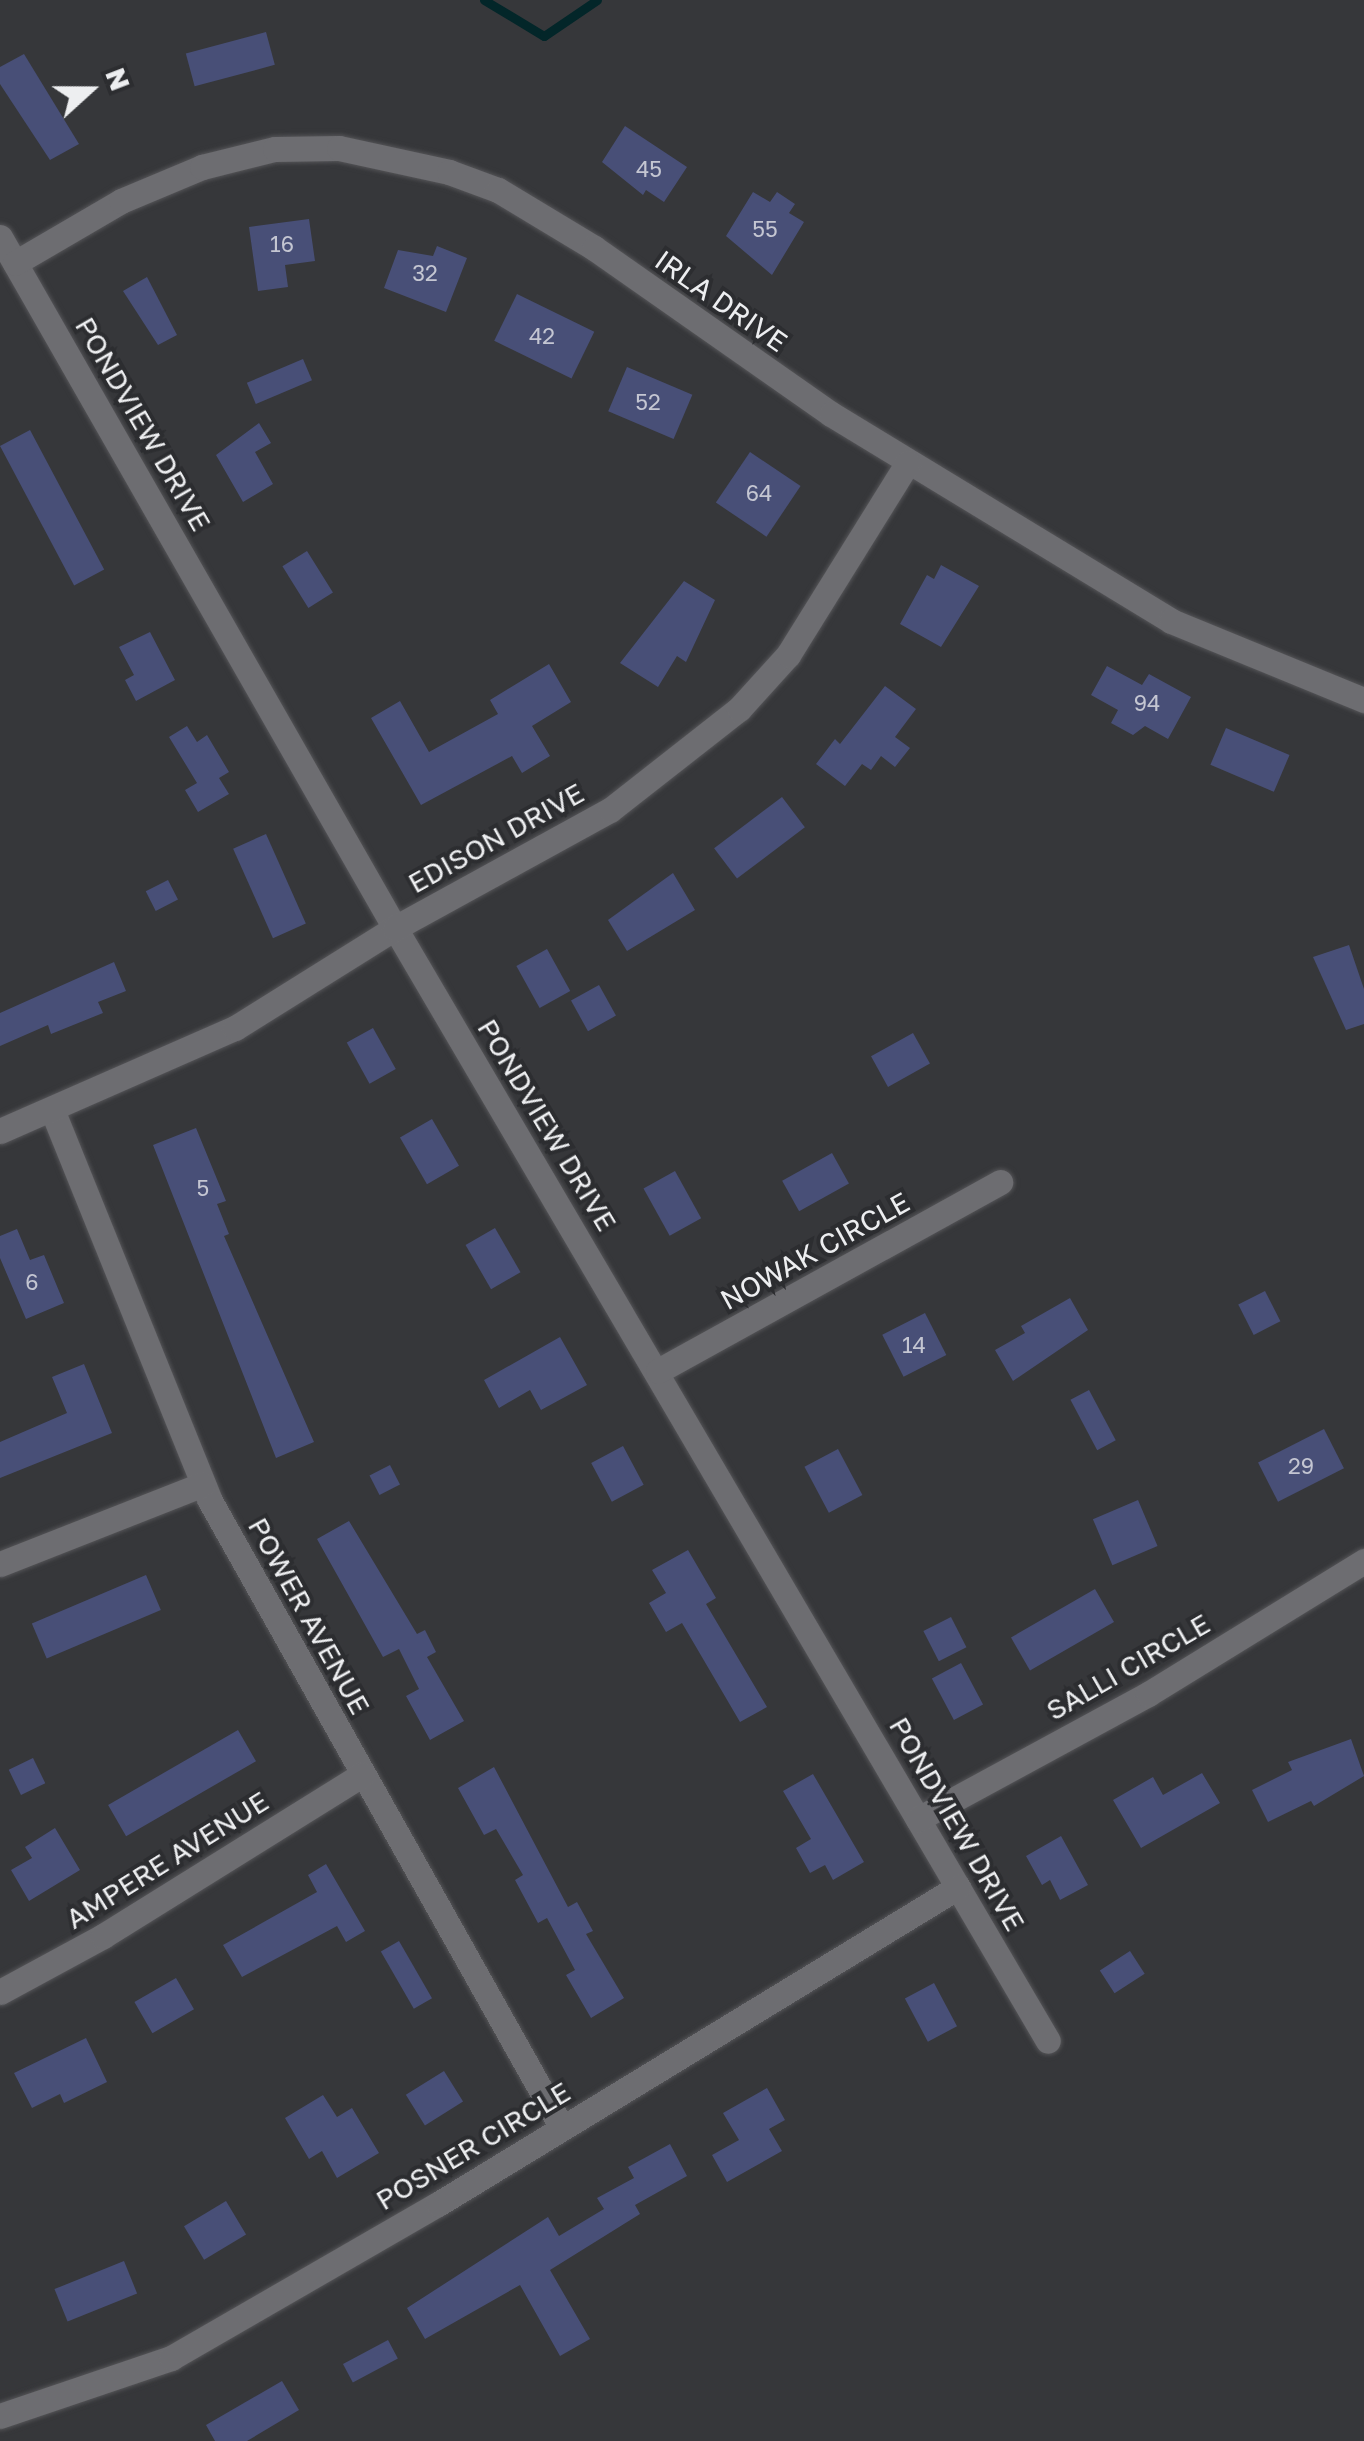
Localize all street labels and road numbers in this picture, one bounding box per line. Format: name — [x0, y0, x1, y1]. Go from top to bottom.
street label: IRLA DRIVE — [648, 243, 794, 359]
street label: PONDVIEW DRIVE — [68, 311, 218, 537]
street label: EDISON DRIVE — [402, 776, 590, 900]
street label: PONDVIEW DRIVE — [470, 1013, 624, 1237]
street label: NOWAK CIRCLE — [715, 1185, 915, 1317]
street label: POWER AVENUE — [241, 1512, 377, 1720]
street label: SALLI CIRCLE — [1040, 1607, 1216, 1727]
street label: PONDVIEW DRIVE — [882, 1711, 1032, 1937]
street label: AMPERE AVENUE — [60, 1784, 274, 1936]
street label: POSNER CIRCLE — [370, 2075, 576, 2217]

